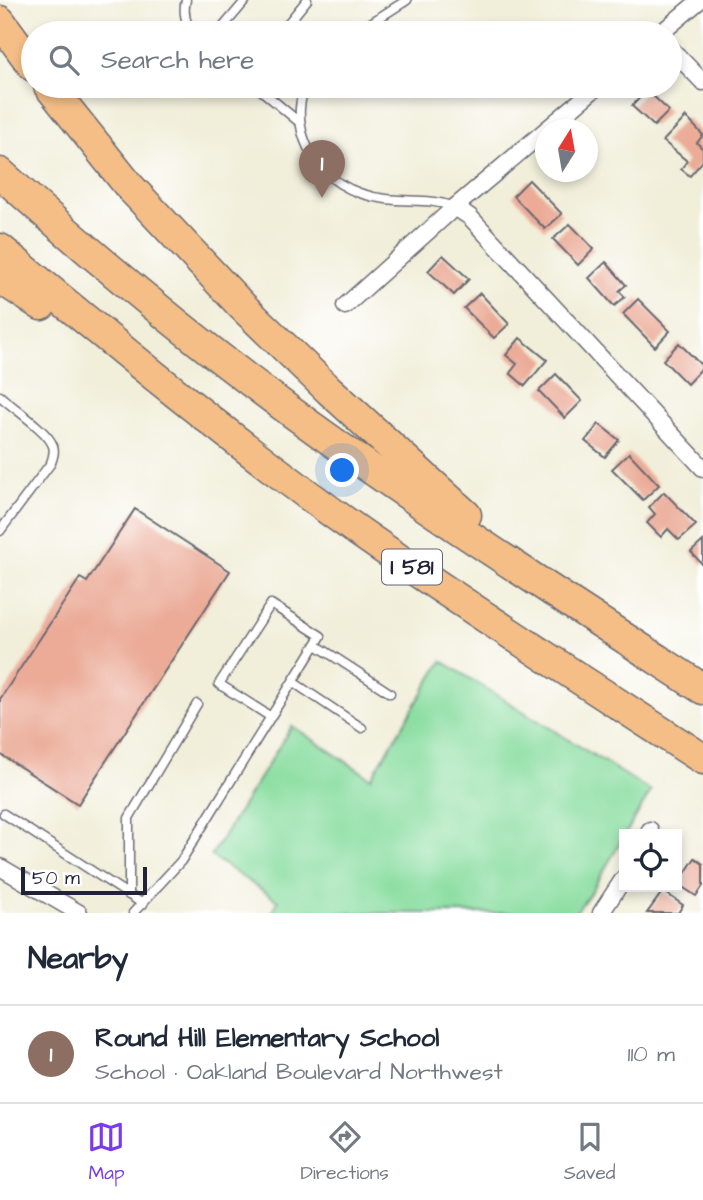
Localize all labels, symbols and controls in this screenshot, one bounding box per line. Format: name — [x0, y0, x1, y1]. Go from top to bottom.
search box — [21, 21, 682, 98]
icon: search — [45, 41, 83, 79]
text: Search here — [101, 42, 254, 78]
north arrow — [535, 119, 598, 182]
pin: 1 — [299, 140, 345, 198]
your location — [325, 453, 359, 487]
road number: I 581 — [382, 550, 442, 584]
map controls — [619, 829, 682, 892]
button: locate — [619, 829, 682, 892]
scale bar — [21, 864, 147, 896]
text: 50 m — [32, 865, 80, 892]
text: Nearby — [28, 938, 128, 980]
text: Round Hill Elementary School — [95, 1020, 439, 1056]
text: 1 — [50, 1038, 52, 1070]
text: 110 m — [627, 1038, 675, 1070]
text: School · Oakland Boulevard Northwest — [95, 1056, 503, 1088]
tab: Map — [87, 1118, 125, 1187]
tab: Directions — [300, 1118, 389, 1187]
tab: Saved — [564, 1118, 615, 1187]

